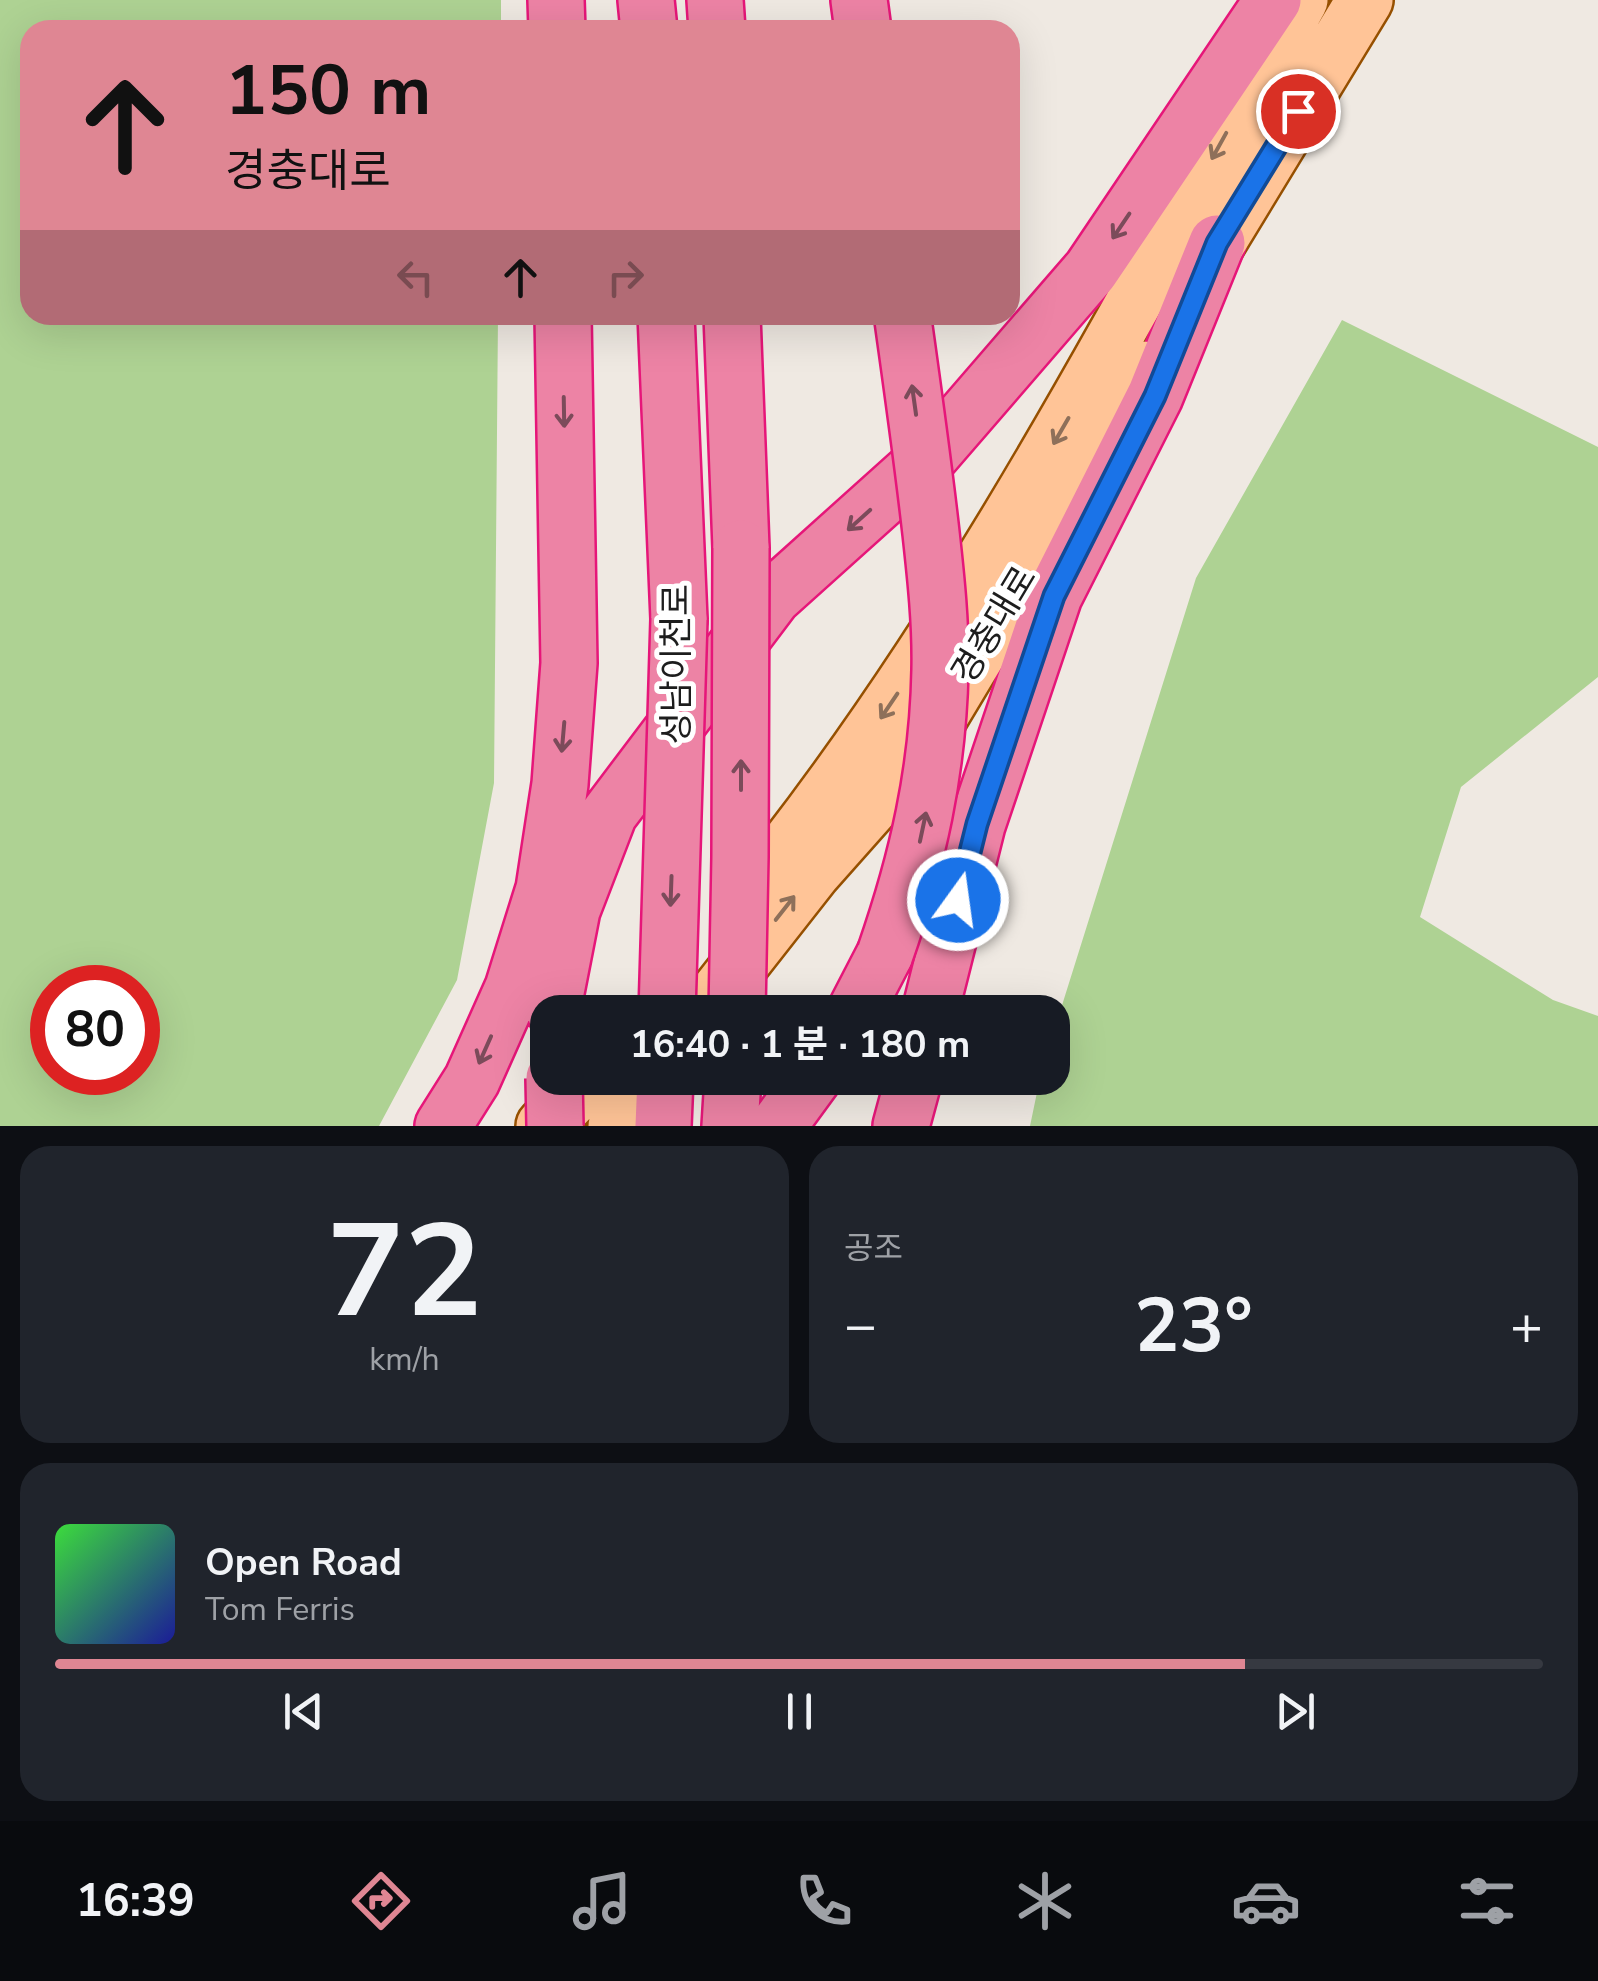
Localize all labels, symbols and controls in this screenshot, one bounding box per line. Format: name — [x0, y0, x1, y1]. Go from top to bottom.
text: 150 m — [225, 43, 431, 139]
icon: ahead — [60, 60, 190, 190]
pin — [1256, 69, 1341, 154]
icon: arrive — [1271, 84, 1326, 139]
one-way arrow — [1208, 131, 1228, 161]
text: 경충대로 — [225, 141, 391, 202]
one-way arrow — [1111, 211, 1132, 239]
icon: left — [388, 250, 443, 305]
icon: ahead — [493, 250, 548, 305]
icon: right — [598, 250, 653, 305]
one-way arrow — [904, 384, 923, 416]
one-way arrow — [555, 396, 574, 428]
one-way arrow — [1051, 416, 1071, 444]
one-way arrow — [847, 508, 872, 531]
street label: 경충대로 — [941, 558, 1047, 692]
street label: 성남이천로 — [653, 583, 700, 745]
one-way arrow — [878, 691, 899, 719]
one-way arrow — [554, 721, 573, 753]
one-way arrow — [732, 760, 750, 792]
one-way arrow — [915, 812, 933, 844]
position arrow — [906, 848, 1010, 952]
one-way arrow — [662, 875, 681, 907]
one-way arrow — [774, 895, 795, 922]
speed limit sign: 80 — [30, 965, 160, 1095]
text: 16:40 · 1 분 · 180 m — [630, 1019, 970, 1070]
one-way arrow — [475, 1034, 493, 1065]
text: 72 — [326, 1184, 483, 1361]
text: 공조 — [844, 1227, 903, 1270]
text: 23° — [1134, 1275, 1253, 1377]
text: − — [844, 1288, 877, 1363]
text: + — [1510, 1288, 1543, 1363]
text: km/h — [369, 1338, 440, 1381]
text: Open Road — [205, 1537, 402, 1588]
text: Tom Ferris — [205, 1588, 355, 1631]
icon: previous — [276, 1684, 331, 1739]
icon: pause — [772, 1684, 827, 1739]
icon: next — [1268, 1684, 1323, 1739]
icon: directions — [346, 1866, 416, 1936]
icon: music — [567, 1866, 637, 1936]
icon: phone — [789, 1866, 859, 1936]
icon: climate — [1010, 1866, 1080, 1936]
icon: car — [1231, 1866, 1301, 1936]
icon: filters — [1452, 1866, 1522, 1936]
text: 16:39 — [76, 1871, 195, 1932]

